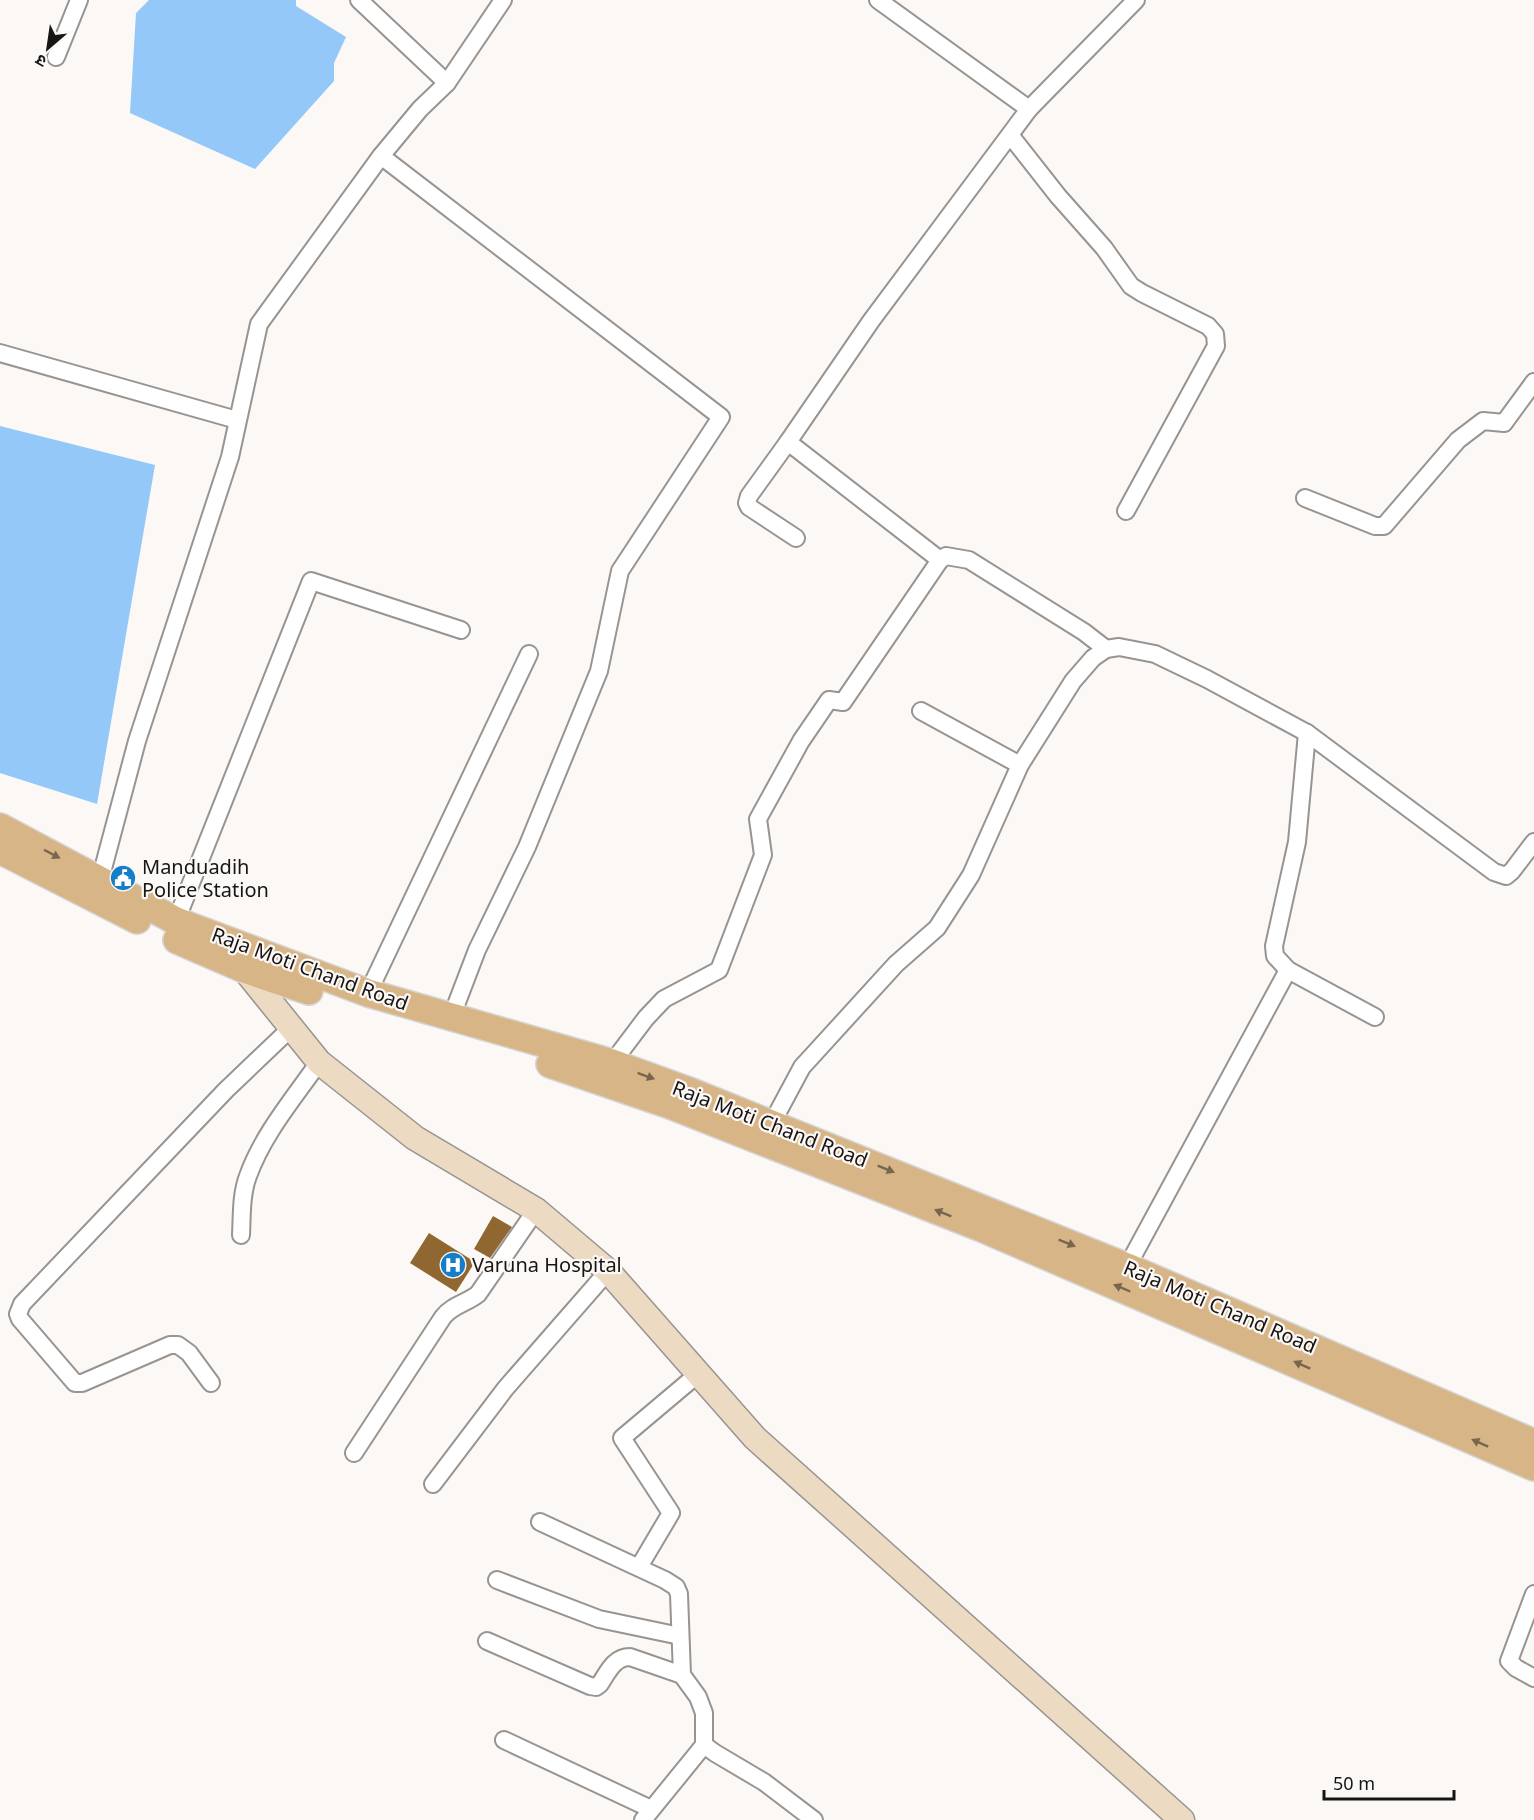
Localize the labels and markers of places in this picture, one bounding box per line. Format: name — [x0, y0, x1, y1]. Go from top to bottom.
place label: Manduadih Police Station — [142, 853, 269, 903]
public building icon: Manduadih Police Station — [108, 863, 138, 893]
hospital icon: Varuna Hospital — [438, 1250, 468, 1280]
place label: Varuna Hospital — [472, 1251, 622, 1278]

